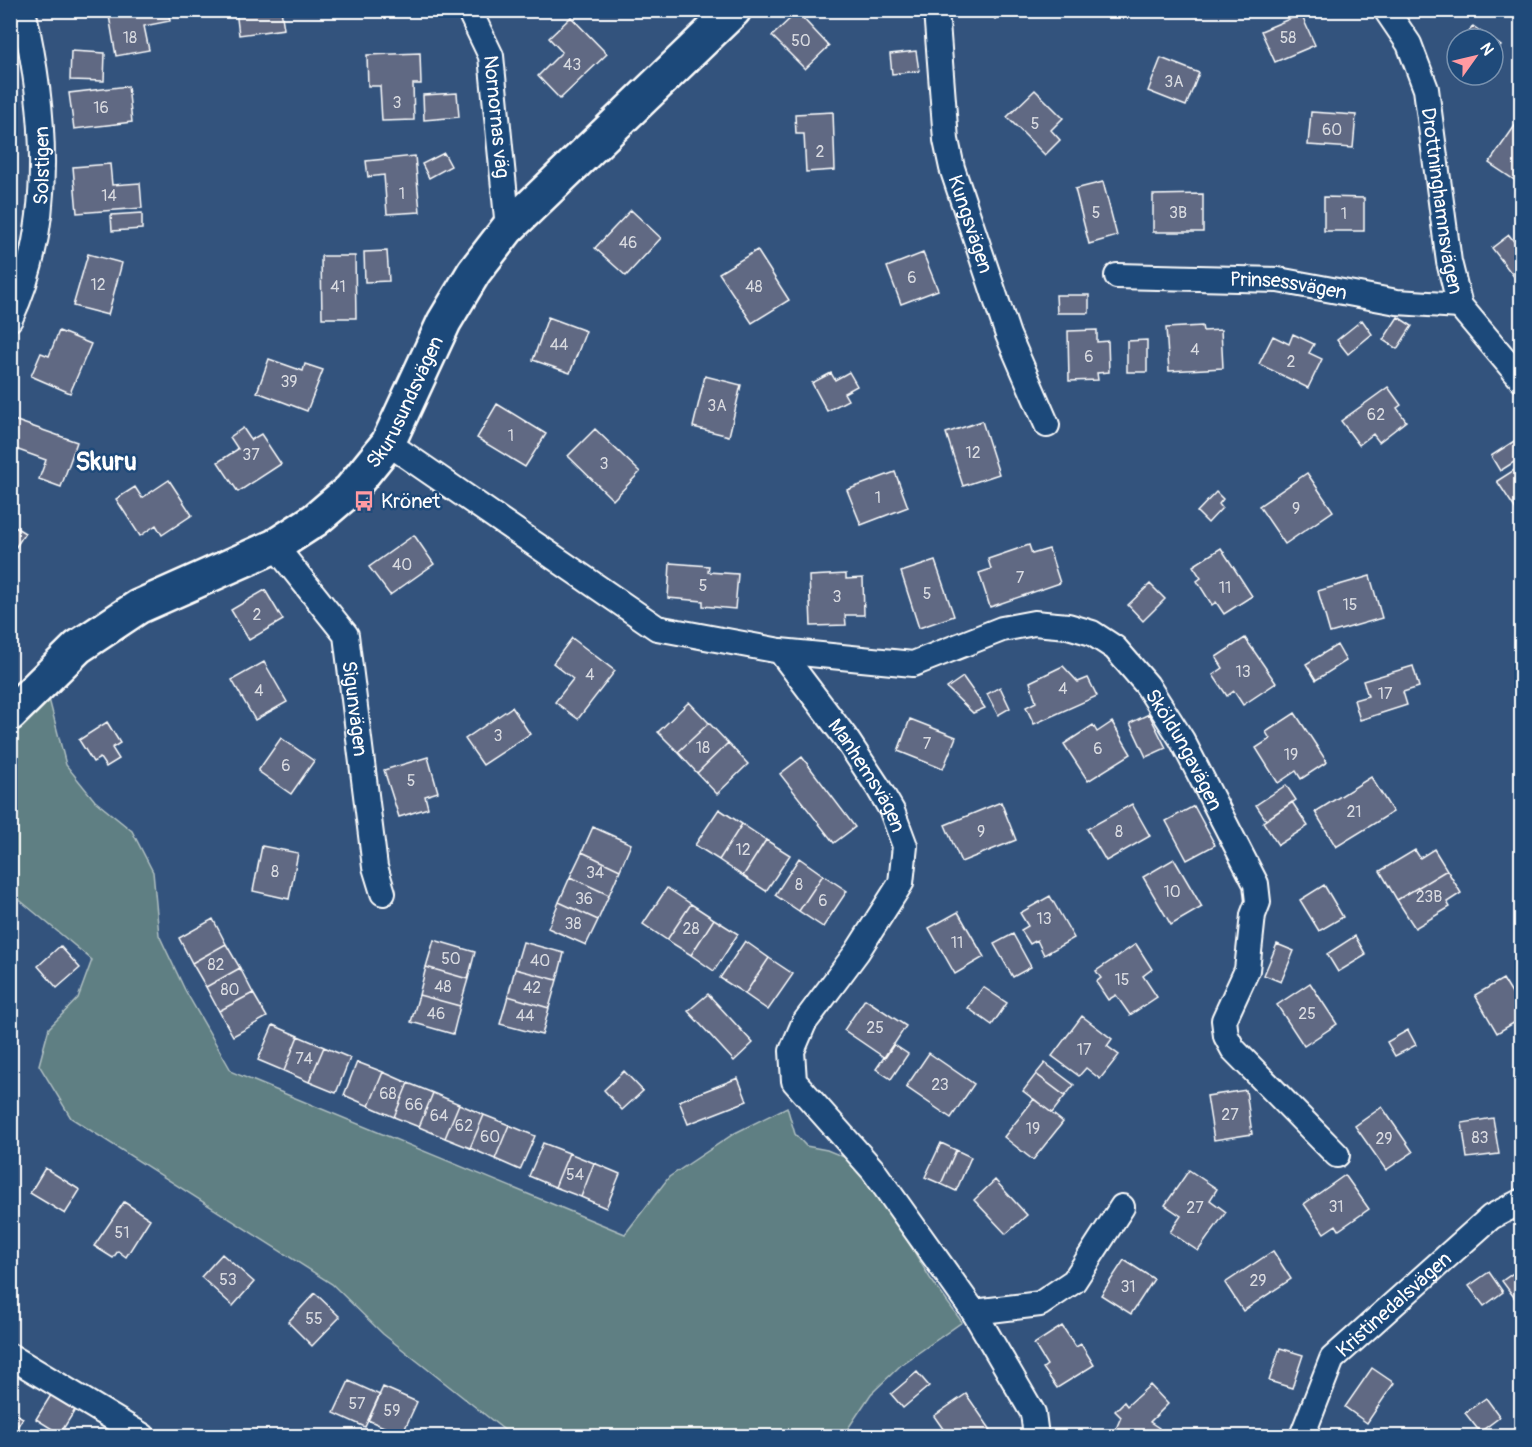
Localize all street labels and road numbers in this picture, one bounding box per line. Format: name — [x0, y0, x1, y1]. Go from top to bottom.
street label: Nornornas väg — [478, 54, 516, 179]
street label: Drottninghamnsvägen — [1416, 106, 1469, 296]
street label: Solstigen — [28, 126, 55, 206]
street label: Kungsvägen — [943, 172, 999, 276]
street label: Prinsessvägen — [1230, 266, 1349, 305]
street label: Skurusundsvägen — [360, 332, 448, 473]
street label: Sigunvägen — [337, 659, 374, 758]
street label: Sköldungavägen — [1140, 684, 1228, 814]
street label: Manhemsvägen — [823, 713, 911, 836]
street label: Kristinedalsvägen — [1330, 1246, 1456, 1362]

